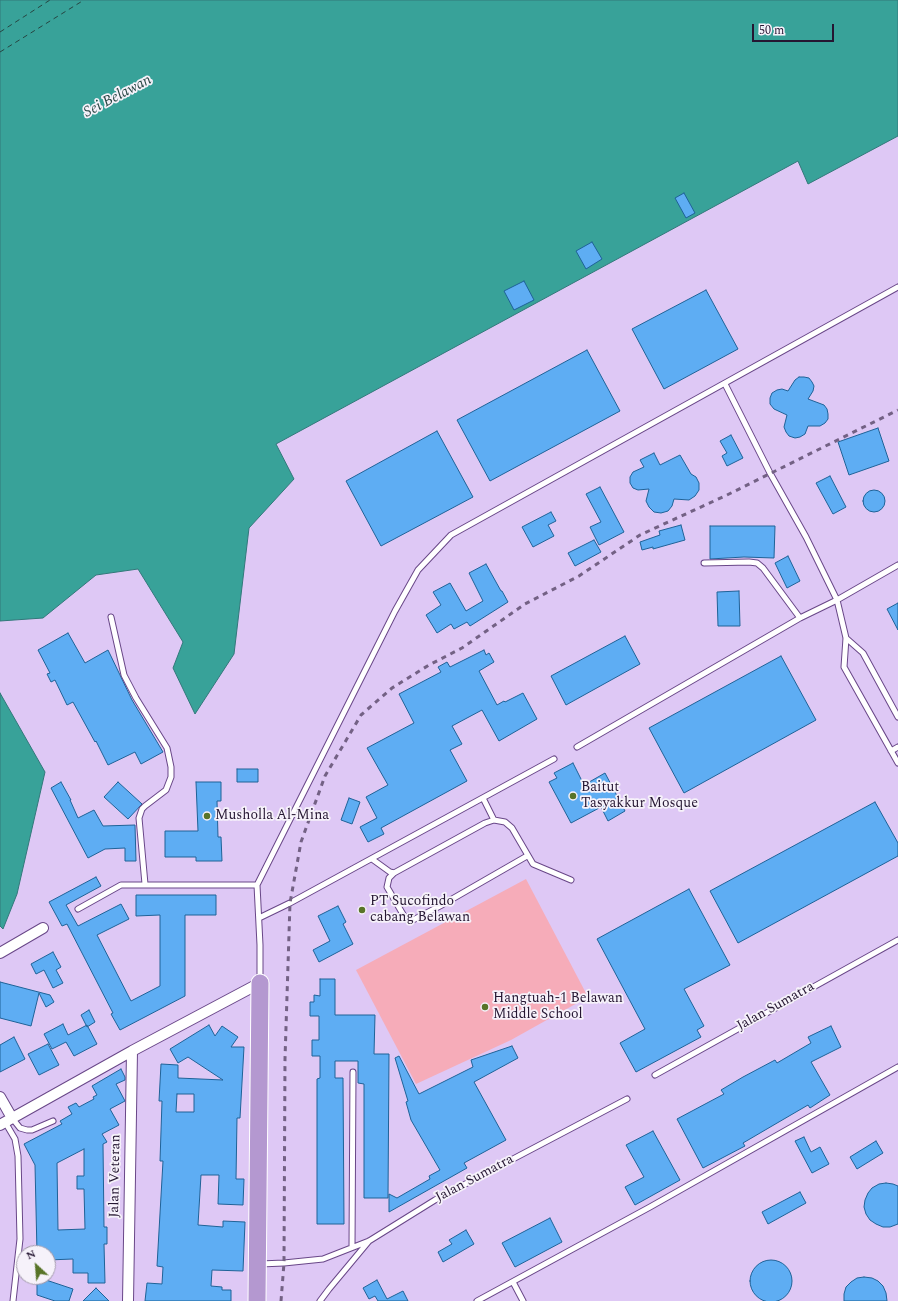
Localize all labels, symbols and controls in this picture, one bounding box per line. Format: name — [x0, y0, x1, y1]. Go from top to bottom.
scale bar — [754, 16, 836, 42]
text: 50 m — [759, 21, 784, 40]
water label: Sei Belawan — [81, 72, 155, 122]
place label: Baitut Tasyakkur Mosque — [581, 780, 698, 812]
marker: Baitut Tasyakkur Mosque — [568, 791, 578, 801]
place label: Musholla Al-Mina — [215, 808, 329, 824]
marker: Musholla Al-Mina — [202, 811, 212, 821]
place label: PT Sucofindo cabang Belawan — [370, 894, 470, 926]
marker: PT Sucofindo cabang Belawan — [357, 905, 367, 915]
street label: Jalan Sumatra — [734, 979, 818, 1035]
place label: Hangtuah-1 Belawan Middle School — [493, 991, 623, 1024]
marker: Hangtuah-1 Belawan Middle School — [480, 1002, 490, 1012]
street label: Jalan Veteran — [107, 1134, 125, 1218]
street label: Jalan Sumatra — [433, 1151, 517, 1207]
north arrow — [16, 1245, 56, 1285]
text: N — [23, 1245, 39, 1264]

